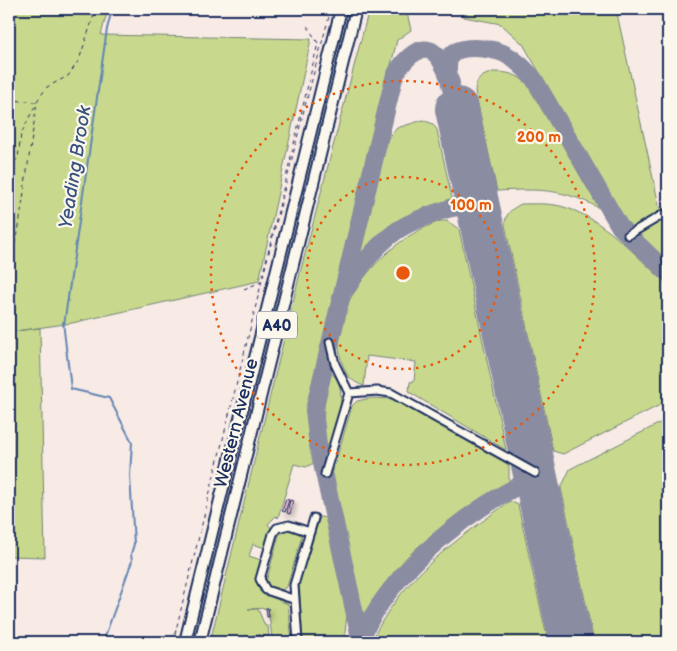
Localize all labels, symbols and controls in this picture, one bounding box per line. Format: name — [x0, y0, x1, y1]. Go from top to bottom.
water label: Yeading Brook — [54, 103, 97, 230]
text: 200 m — [517, 128, 561, 147]
text: 100 m — [450, 196, 492, 215]
centre of rings — [394, 264, 412, 282]
road number: A40 — [257, 312, 297, 338]
street label: Western Avenue — [210, 356, 263, 490]

